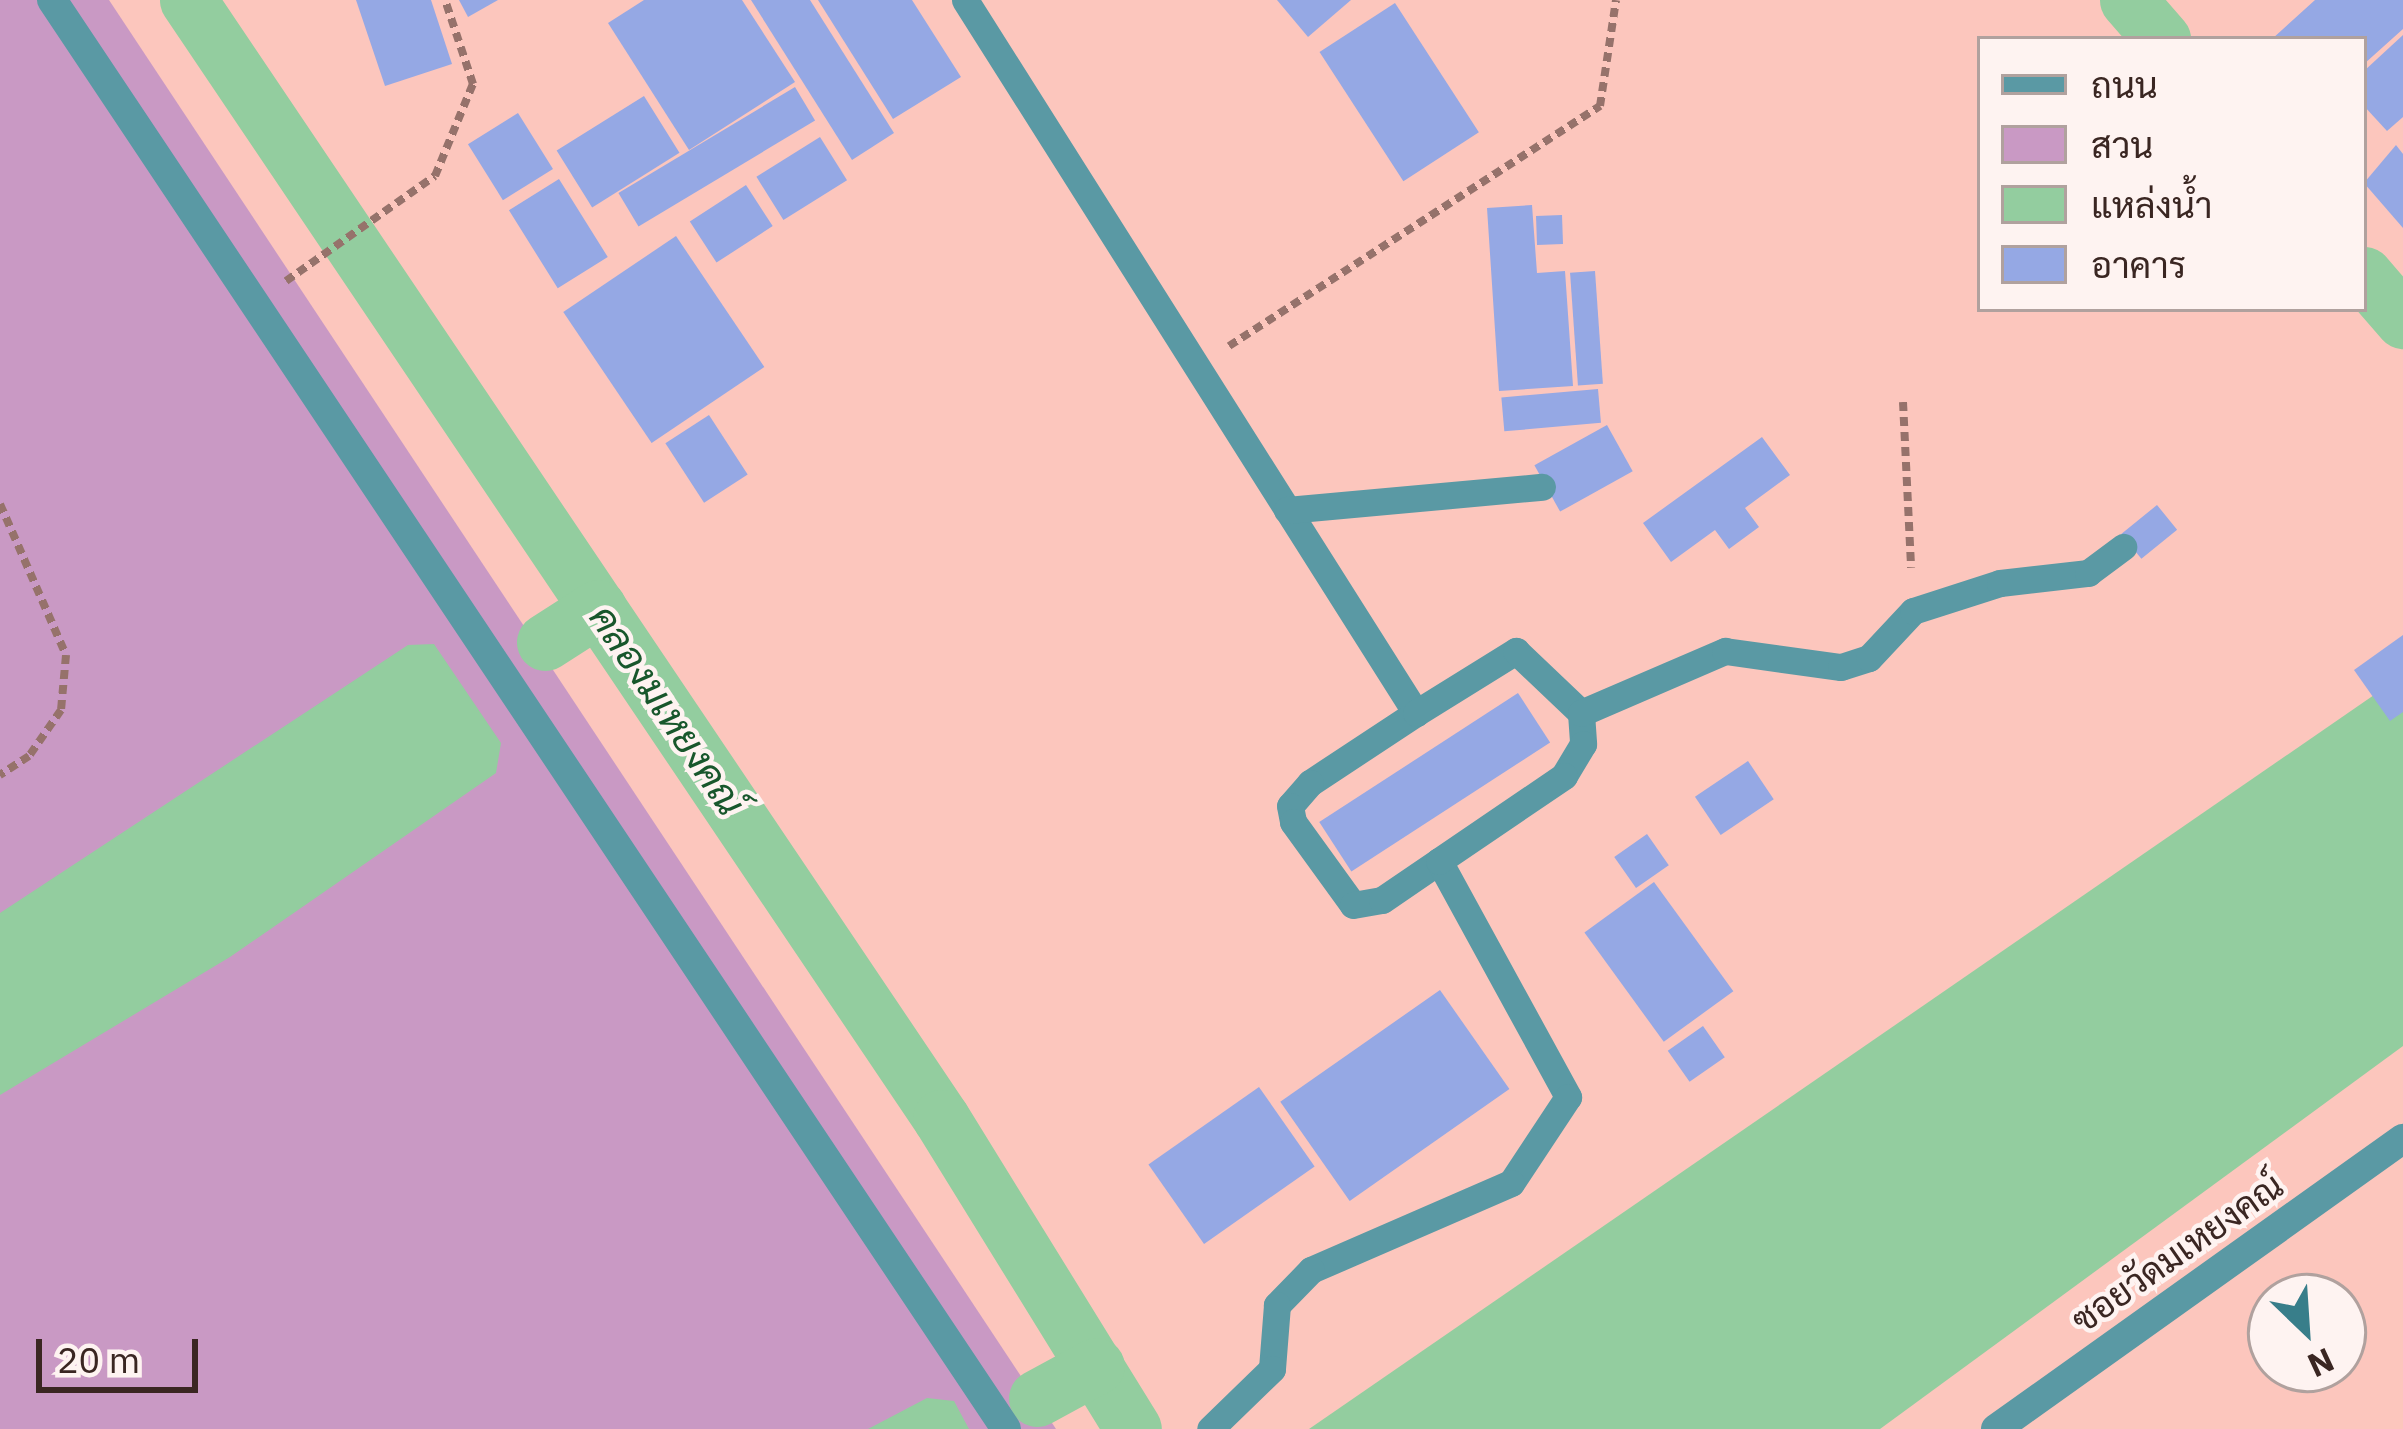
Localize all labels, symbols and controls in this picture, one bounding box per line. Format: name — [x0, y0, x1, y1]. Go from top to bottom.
legend — [1977, 36, 2367, 312]
text: ถนน — [2091, 61, 2158, 108]
text: สวน — [2091, 121, 2153, 168]
text: แหล่งน้ำ — [2091, 181, 2212, 228]
text: อาคาร — [2091, 241, 2186, 288]
water label: คลองมเหยงคณ์ — [580, 596, 754, 824]
street label: ซอยวัดมเหยงคณ์ — [2063, 1163, 2291, 1341]
north arrow — [2247, 1273, 2367, 1393]
scale bar — [42, 1315, 204, 1389]
text: 20 m — [57, 1336, 140, 1383]
text: N — [2301, 1339, 2341, 1388]

